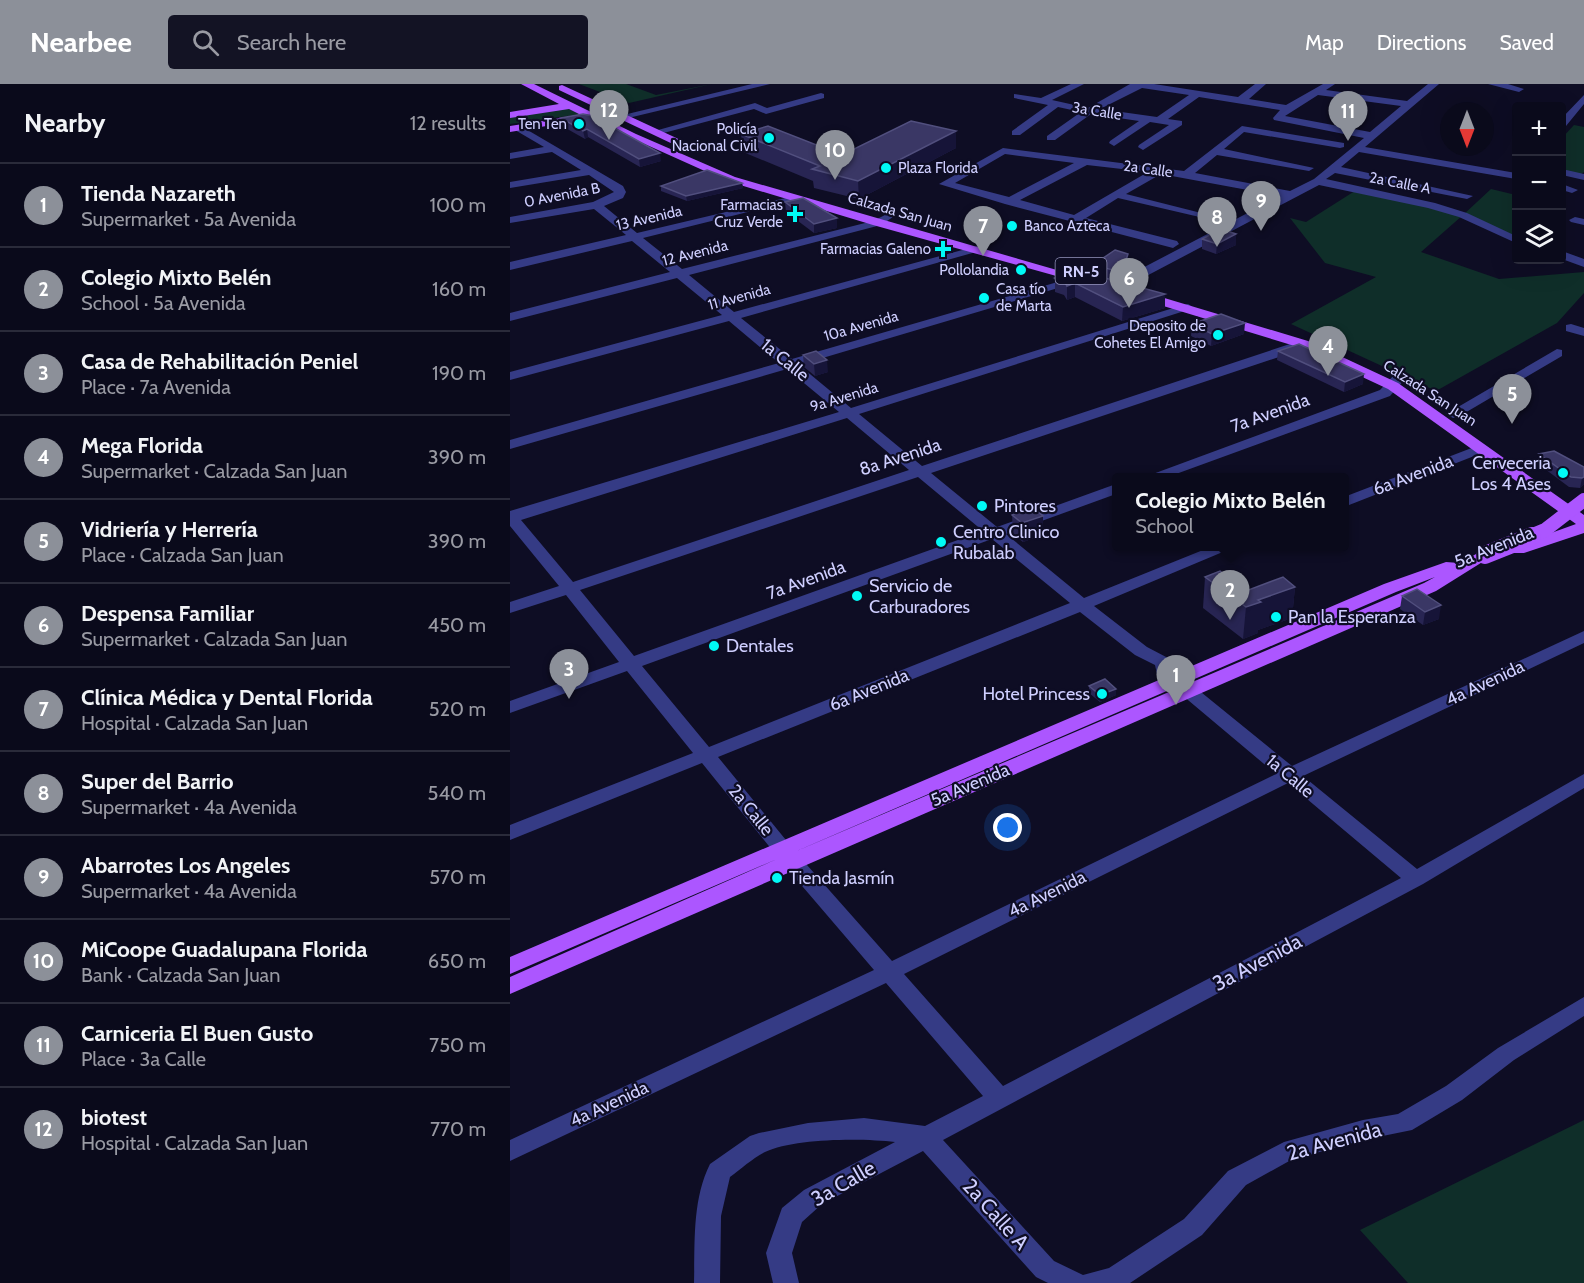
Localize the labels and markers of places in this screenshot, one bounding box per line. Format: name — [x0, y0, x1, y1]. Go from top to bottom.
pin: 12 — [590, 91, 628, 140]
pin: 11 — [1328, 92, 1368, 141]
place label: Ten Ten — [518, 115, 567, 133]
marker: Ten Ten — [572, 117, 586, 131]
place label: Policía Nacional Civil — [672, 120, 758, 155]
pin: 10 — [816, 130, 854, 180]
marker: Policía Nacional Civil — [762, 131, 776, 145]
place label: Plaza Florida — [898, 159, 979, 177]
marker: Plaza Florida — [879, 161, 893, 175]
pin: 9 — [1242, 182, 1281, 231]
place label: Farmacias Cruz Verde — [714, 196, 783, 231]
pin: 8 — [1198, 198, 1236, 247]
pin: 7 — [964, 206, 1002, 256]
marker: Farmacias Cruz Verde — [788, 207, 802, 221]
place label: Banco Azteca — [1024, 217, 1111, 235]
marker: Banco Azteca — [1005, 219, 1019, 233]
place label: Farmacias Galeno — [820, 240, 931, 258]
marker: Farmacias Galeno — [936, 242, 950, 256]
pin: 6 — [1110, 258, 1148, 308]
place label: Pollolandia — [939, 261, 1010, 279]
marker: Pollolandia — [1014, 263, 1028, 277]
place label: Casa tío de Marta — [996, 280, 1052, 315]
marker: Casa tío de Marta — [977, 291, 991, 305]
place label: Deposito de Cohetes El Amigo — [1094, 317, 1206, 352]
pin: 4 — [1308, 326, 1348, 376]
marker: Deposito de Cohetes El Amigo — [1211, 328, 1225, 342]
pin: 5 — [1492, 374, 1532, 424]
place label: Cerveceria Los 4 Ases — [1471, 452, 1551, 495]
marker: Cerveceria Los 4 Ases — [1556, 466, 1570, 480]
place label: Pintores — [994, 495, 1056, 517]
marker: Pintores — [975, 499, 989, 513]
place label: Centro Clinico Rubalab — [953, 521, 1060, 564]
marker: Centro Clinico Rubalab — [934, 535, 948, 549]
pin: 2 — [1210, 570, 1250, 620]
place label: Servicio de Carburadores — [869, 575, 970, 618]
marker: Servicio de Carburadores — [850, 589, 864, 603]
place label: Pan la Esperanza — [1288, 606, 1416, 628]
marker: Pan la Esperanza — [1269, 610, 1283, 624]
place label: Dentales — [726, 635, 794, 657]
marker: Dentales — [707, 639, 721, 653]
pin: 3 — [550, 650, 588, 699]
pin: 1 — [1156, 656, 1196, 705]
place label: Hotel Princess — [982, 683, 1090, 705]
marker: Hotel Princess — [1095, 687, 1109, 701]
place label: Tienda Jasmín — [789, 867, 894, 889]
marker: Tienda Jasmín — [770, 871, 784, 885]

